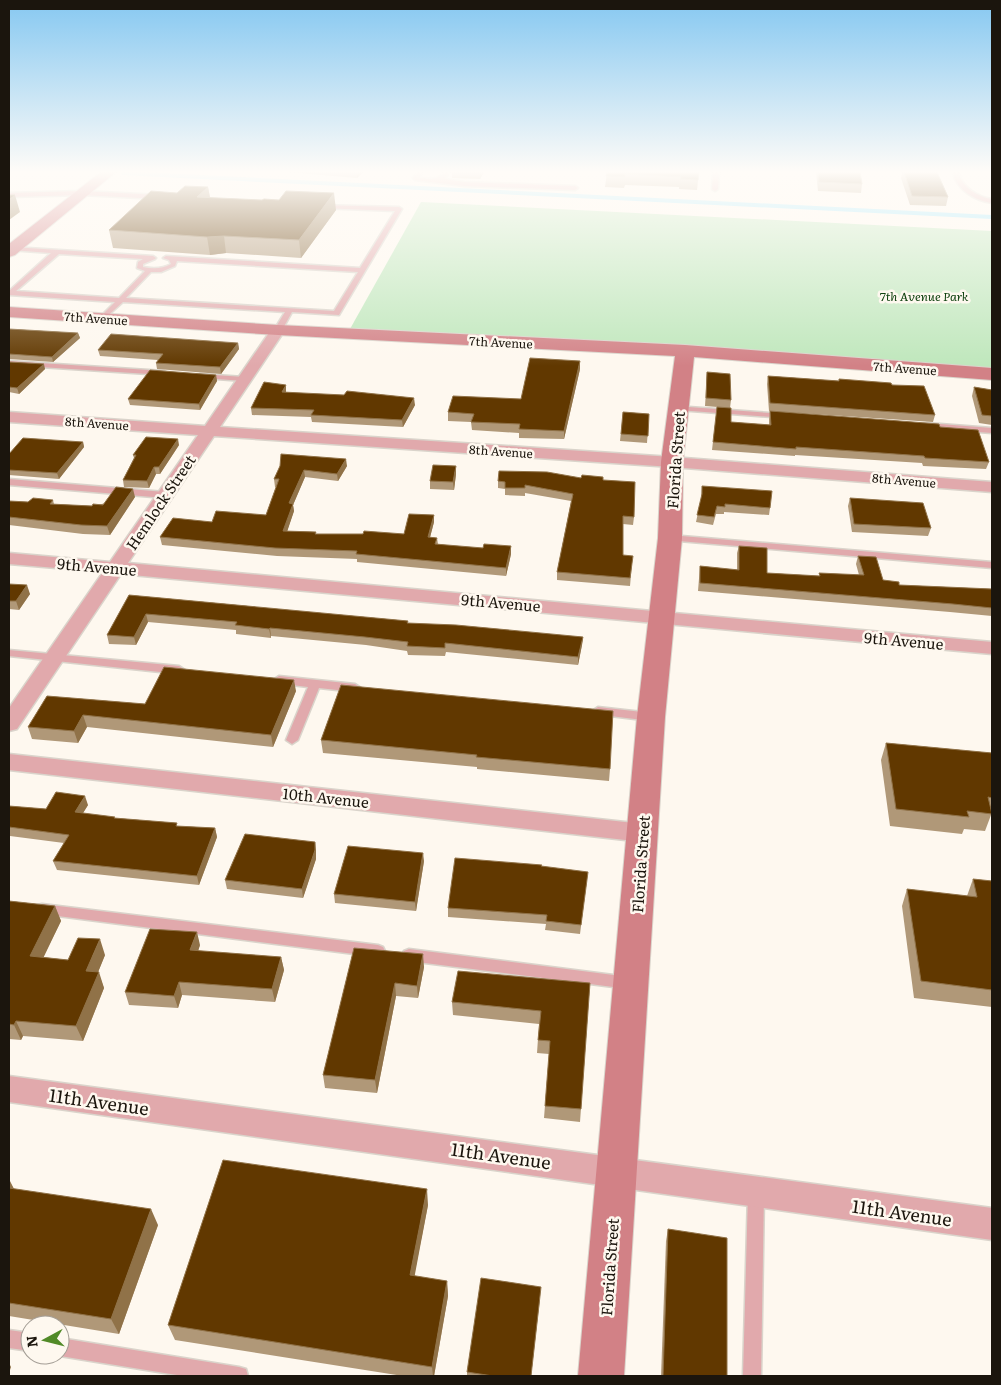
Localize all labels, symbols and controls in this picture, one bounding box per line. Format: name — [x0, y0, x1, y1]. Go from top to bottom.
park label: 7th Avenue Park — [880, 287, 969, 305]
street label: 7th Avenue — [64, 307, 128, 329]
street label: 7th Avenue — [469, 331, 533, 353]
street label: 7th Avenue — [873, 357, 937, 379]
street label: Florida Street — [660, 410, 690, 510]
street label: 8th Avenue — [64, 412, 130, 434]
street label: 8th Avenue — [468, 440, 534, 462]
street label: Hemlock Street — [120, 450, 200, 554]
street label: 8th Avenue — [871, 468, 937, 492]
street label: 9th Avenue — [56, 551, 138, 581]
street label: 9th Avenue — [460, 587, 542, 617]
street label: 9th Avenue — [863, 625, 945, 655]
street label: 10th Avenue — [282, 781, 370, 813]
street label: Florida Street — [625, 814, 655, 914]
street label: 11th Avenue — [47, 1081, 151, 1121]
street label: 11th Avenue — [449, 1135, 553, 1175]
street label: 11th Avenue — [850, 1192, 954, 1232]
street label: Florida Street — [594, 1217, 624, 1317]
north arrow — [20, 1315, 70, 1365]
text: N — [20, 1334, 42, 1349]

